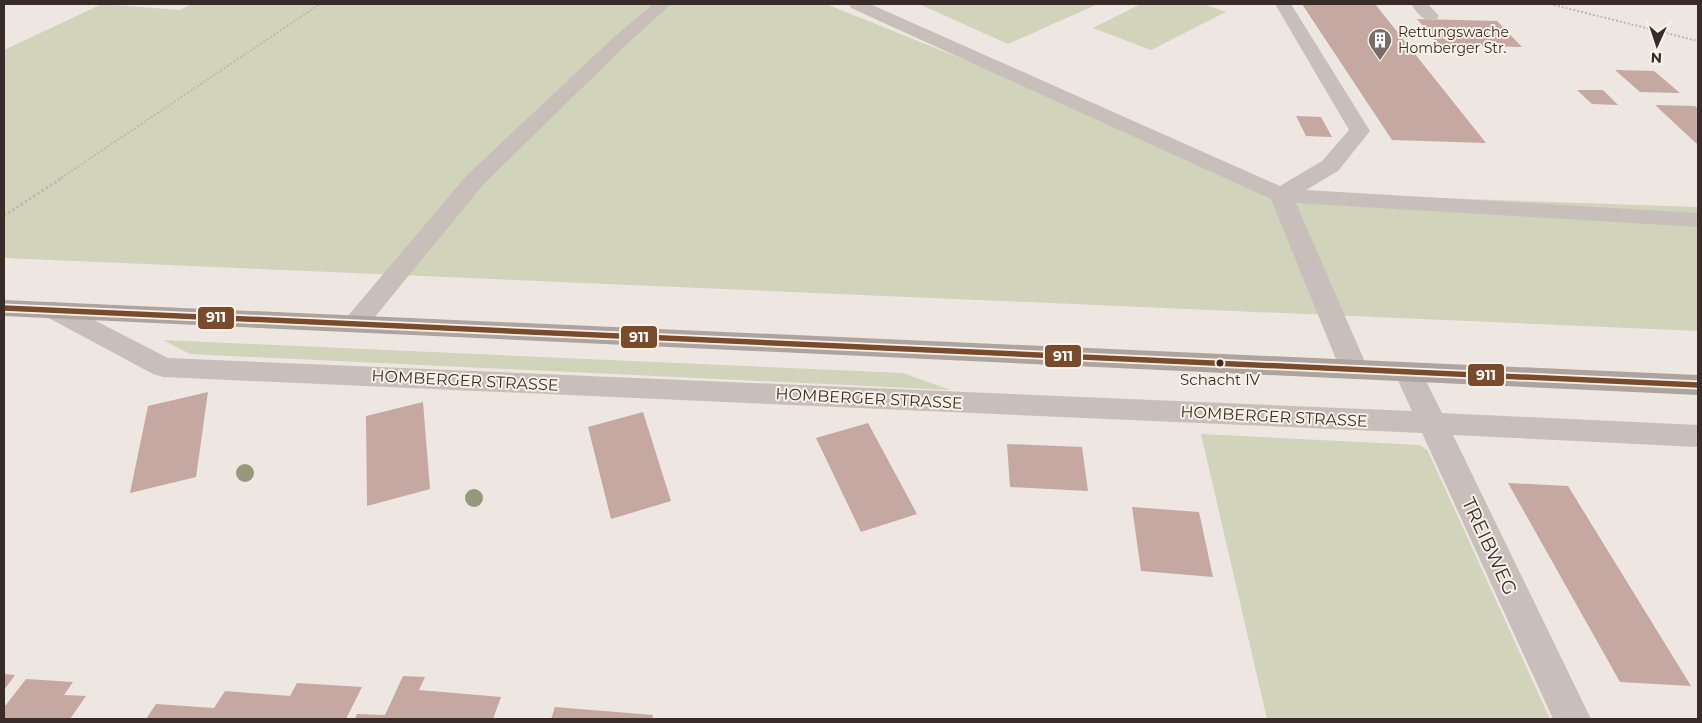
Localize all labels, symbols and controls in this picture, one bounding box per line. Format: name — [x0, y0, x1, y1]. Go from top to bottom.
north arrow — [1632, 20, 1682, 70]
place label: Rettungswache Homberger Str. — [1398, 23, 1509, 57]
building icon: Rettungswache Homberger Str. — [1367, 27, 1393, 61]
text: N — [1650, 49, 1662, 67]
line badge: 911 — [197, 306, 235, 330]
text: 911 — [206, 308, 226, 326]
line badge: 911 — [620, 325, 658, 349]
text: 911 — [629, 328, 649, 346]
line badge: 911 — [1044, 344, 1082, 368]
text: 911 — [1053, 347, 1073, 365]
marker: Schacht IV — [1215, 358, 1225, 368]
line badge: 911 — [1467, 363, 1505, 387]
street label: HOMBERGER STRASSE — [371, 366, 559, 395]
text: 911 — [1476, 366, 1496, 384]
place label: Schacht IV — [1180, 370, 1260, 389]
street label: HOMBERGER STRASSE — [775, 384, 963, 413]
street label: HOMBERGER STRASSE — [1180, 402, 1368, 431]
street label: TREIBWEG — [1457, 494, 1522, 599]

